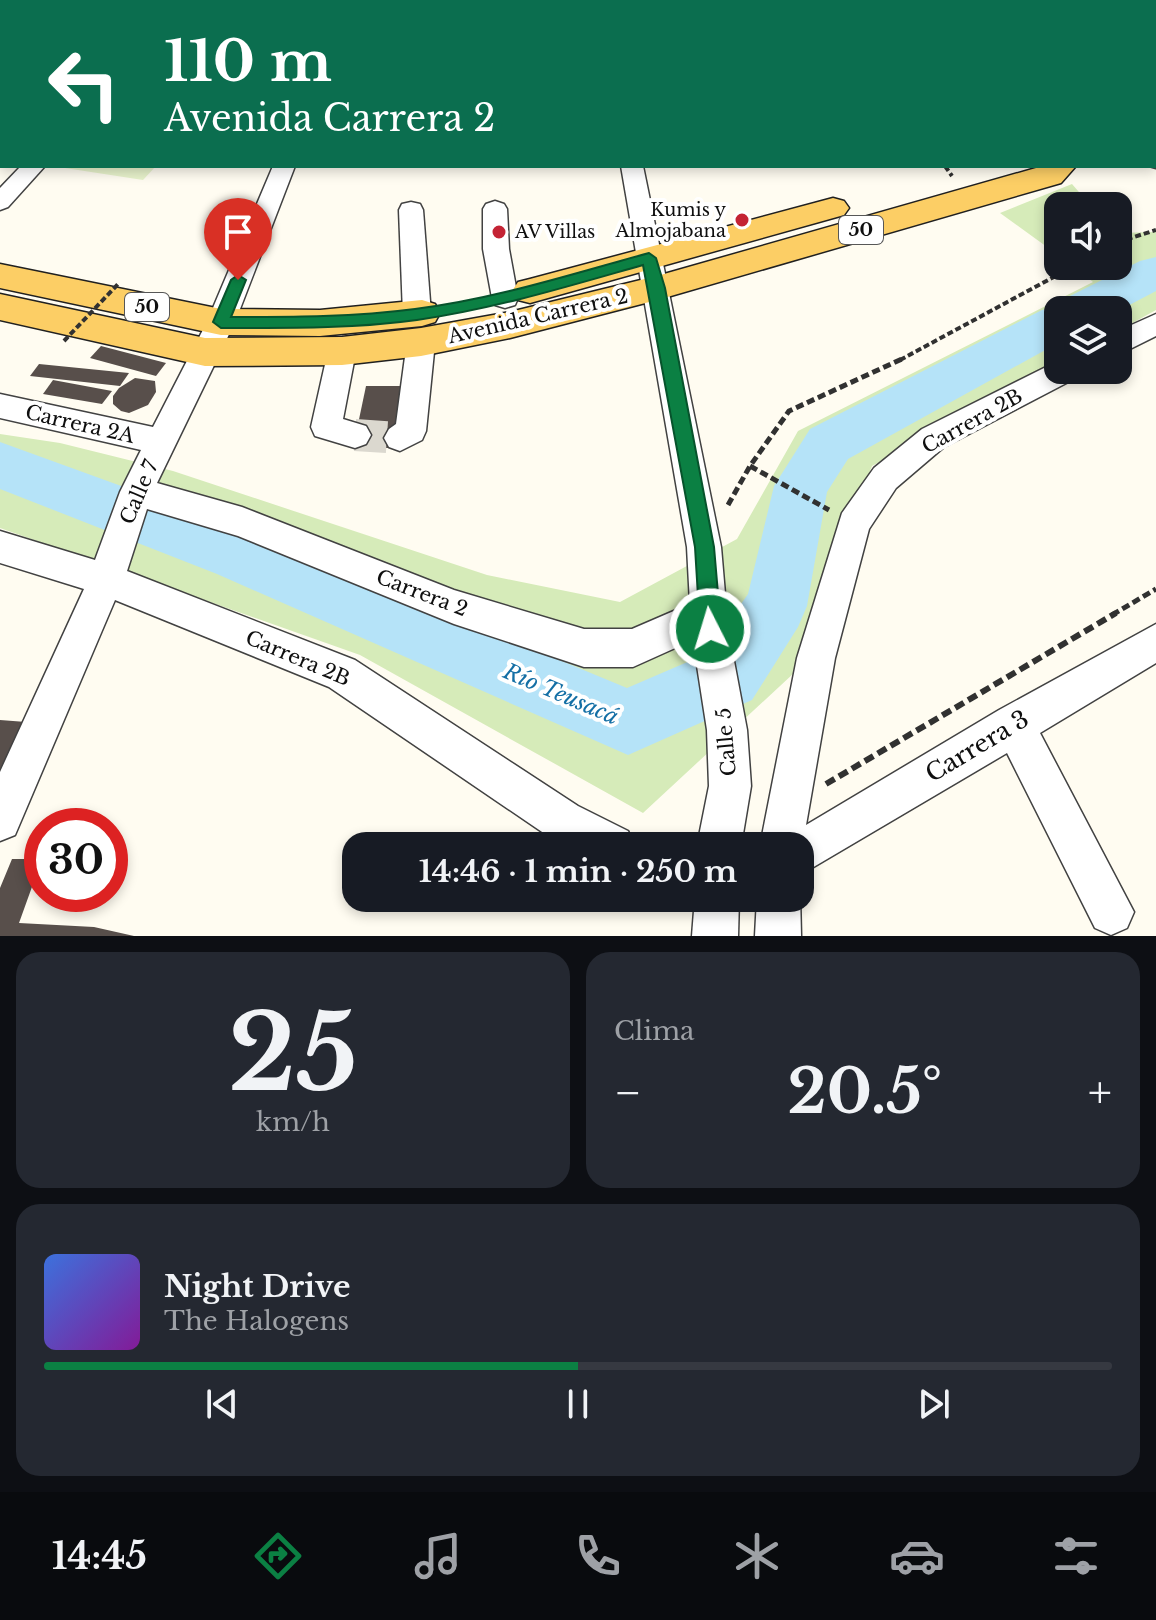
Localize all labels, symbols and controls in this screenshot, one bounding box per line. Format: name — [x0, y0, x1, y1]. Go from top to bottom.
text: 110 m — [164, 27, 332, 96]
icon: left — [32, 32, 136, 136]
text: Avenida Carrera 2 — [164, 96, 495, 141]
map controls — [1044, 192, 1132, 384]
button: sound — [1044, 192, 1132, 280]
pin — [204, 198, 272, 280]
place label: Kumis y Almojabana — [615, 199, 726, 242]
icon: arrive — [216, 210, 260, 254]
marker: Kumis y Almojabana — [733, 211, 751, 229]
road number: 50 — [839, 216, 883, 244]
place label: AV Villas — [514, 221, 595, 243]
marker: AV Villas — [490, 223, 508, 241]
street label: Avenida Carrera 2 — [445, 284, 630, 349]
road number: 50 — [125, 293, 169, 321]
button: layers — [1044, 296, 1132, 384]
street label: Carrera 2B — [918, 384, 1026, 458]
street label: Carrera 2A — [23, 400, 137, 448]
street label: Calle 7 — [115, 455, 164, 528]
street label: Carrera 2 — [373, 565, 471, 621]
position arrow — [668, 587, 752, 671]
street label: Carrera 2B — [242, 625, 354, 691]
water label: Río Teusacá — [499, 657, 623, 730]
street label: Carrera 3 — [920, 704, 1034, 788]
street label: Calle 5 — [711, 707, 741, 777]
speed limit sign: 30 — [24, 808, 128, 912]
text: 14:46 · 1 min · 250 m — [419, 853, 737, 890]
text: 25 — [228, 989, 358, 1118]
text: Clima — [614, 1015, 694, 1047]
text: 20.5° — [788, 1055, 942, 1129]
text: − — [614, 1065, 642, 1120]
text: + — [1088, 1065, 1112, 1120]
text: km/h — [256, 1106, 330, 1138]
text: Night Drive — [164, 1268, 350, 1305]
text: The Halogens — [164, 1305, 349, 1337]
icon: previous — [200, 1382, 244, 1426]
icon: pause — [556, 1382, 600, 1426]
icon: next — [912, 1382, 956, 1426]
icon: directions — [250, 1528, 306, 1584]
icon: music — [410, 1528, 466, 1584]
icon: phone — [570, 1528, 626, 1584]
icon: climate — [729, 1528, 785, 1584]
icon: car — [889, 1528, 945, 1584]
icon: filters — [1048, 1528, 1104, 1584]
text: 14:45 — [52, 1534, 147, 1579]

